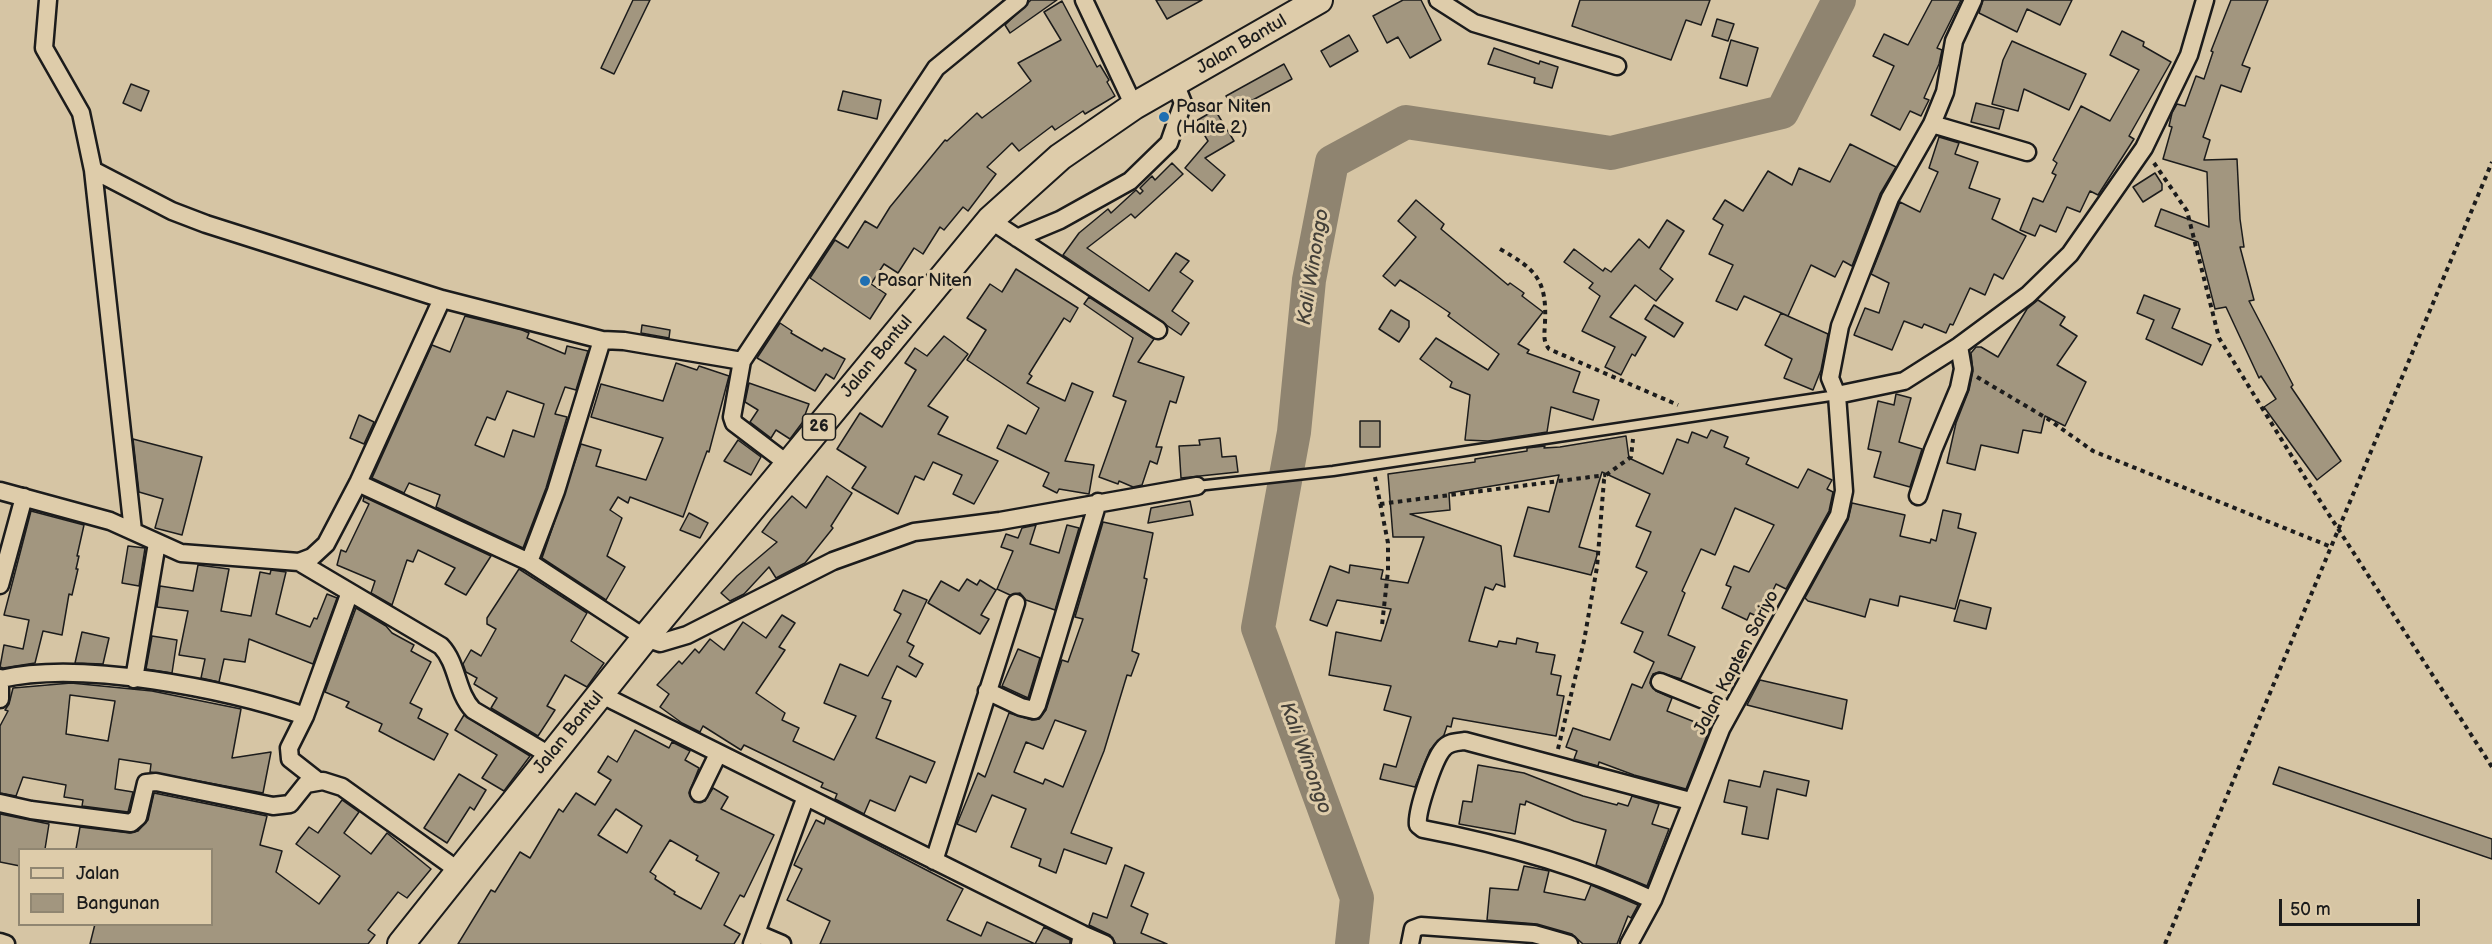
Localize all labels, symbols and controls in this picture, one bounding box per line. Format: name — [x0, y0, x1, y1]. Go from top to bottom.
street label: Jalan Bantul — [1193, 11, 1291, 79]
place label: Pasar Niten (Halte 2) — [1176, 96, 1271, 138]
marker: Pasar Niten (Halte 2) — [1157, 110, 1171, 124]
water label: Kali Winongo — [1293, 207, 1335, 327]
place label: Pasar Niten — [877, 270, 972, 292]
marker: Pasar Niten — [858, 274, 872, 288]
street label: Jalan Bantul — [836, 312, 918, 402]
road number: 26 — [802, 414, 836, 440]
street label: Jalan Kapten Sariyo — [1690, 587, 1784, 739]
street label: Jalan Bantul — [529, 687, 609, 779]
water label: Kali Winongo — [1274, 699, 1336, 817]
legend — [18, 848, 213, 926]
text: Jalan — [76, 863, 119, 884]
scale bar — [2282, 887, 2423, 925]
text: Bangunan — [76, 893, 160, 914]
text: 50 m — [2290, 899, 2331, 920]

